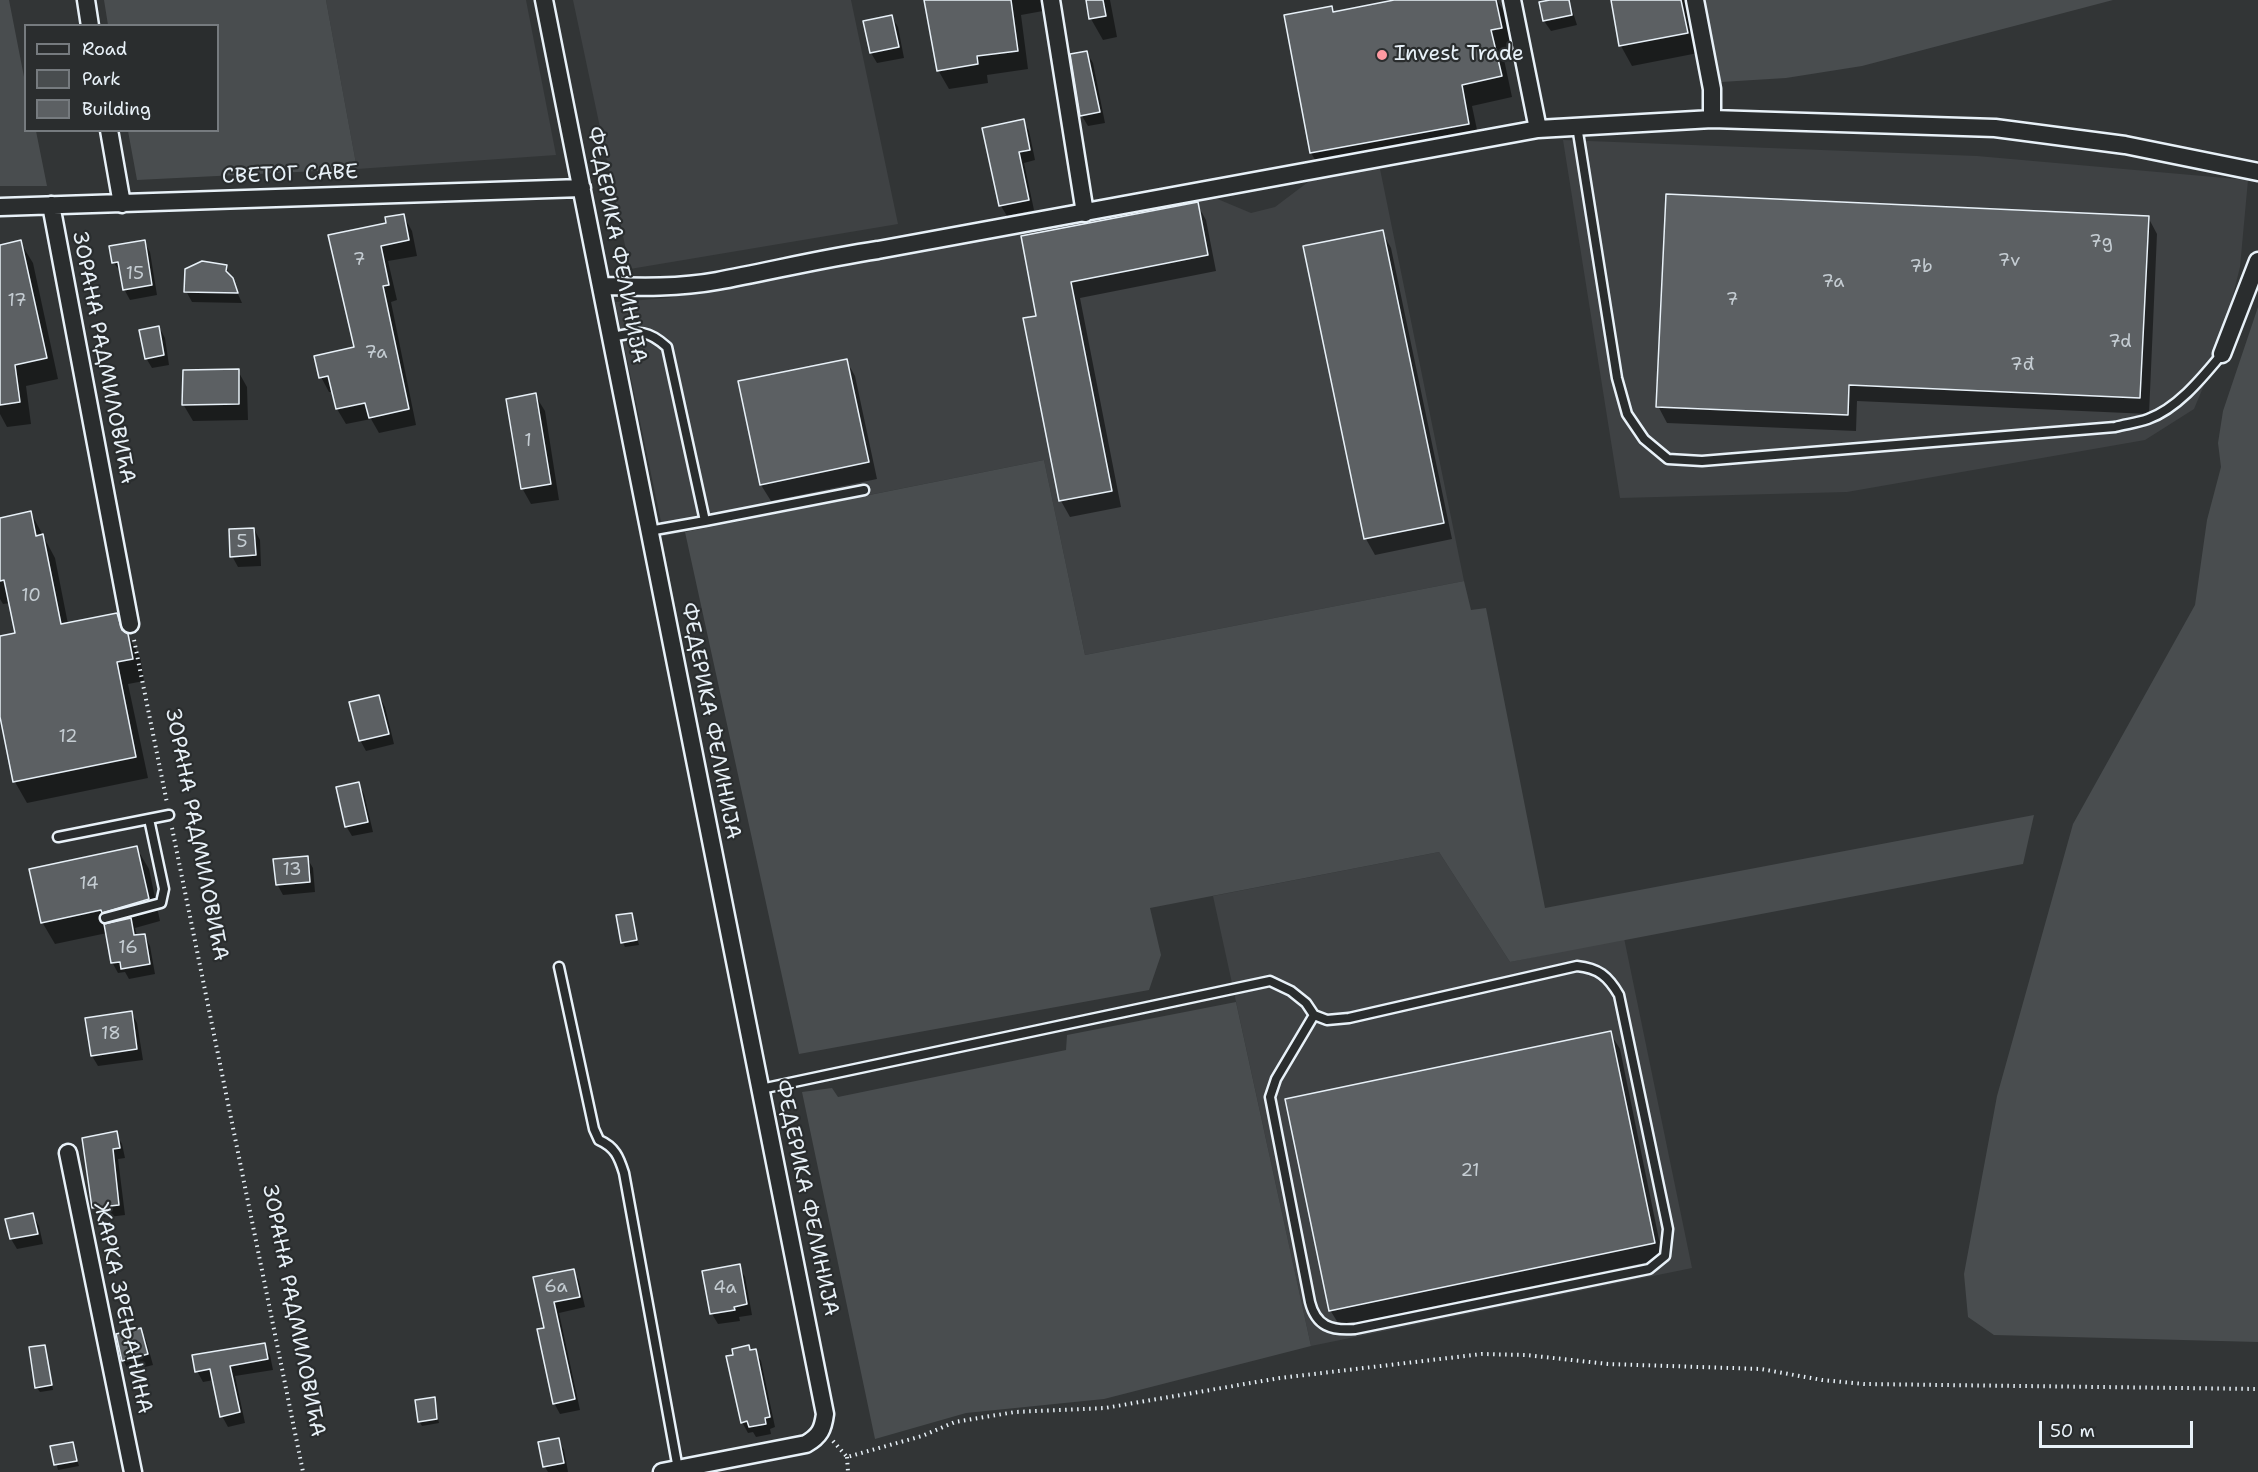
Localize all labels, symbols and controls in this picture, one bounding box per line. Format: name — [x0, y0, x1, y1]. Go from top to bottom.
legend — [24, 24, 219, 132]
text: Road — [82, 37, 127, 61]
place label: Invest Trade — [1394, 42, 1524, 68]
marker: Invest Trade — [1375, 48, 1389, 62]
text: Park — [82, 67, 121, 91]
text: Building — [82, 97, 151, 121]
street label: ФЕДЕРИКА ФЕЛИНИЈА — [581, 125, 651, 365]
street label: СВЕТОГ САВЕ — [221, 160, 359, 190]
street label: ЗОРАНА РАДМИЛОВИЋА — [66, 230, 140, 486]
house number: 7g — [2089, 231, 2113, 253]
house number: 7 — [353, 249, 365, 271]
house number: 7v — [1998, 250, 2020, 272]
house number: 7b — [1909, 256, 1933, 278]
house number: 15 — [126, 263, 144, 285]
house number: 7a — [1822, 271, 1844, 293]
house number: 7 — [1726, 289, 1738, 311]
house number: 17 — [7, 290, 27, 312]
house number: 7d — [2108, 331, 2132, 353]
house number: 7a — [365, 342, 387, 364]
house number: 7đ — [2010, 354, 2034, 376]
house number: 1 — [524, 430, 532, 452]
house number: 5 — [236, 531, 248, 553]
house number: 10 — [21, 585, 41, 607]
street label: ФЕДЕРИКА ФЕЛИНИЈА — [675, 601, 745, 841]
street label: ЗОРАНА РАДМИЛОВИЋА — [159, 707, 233, 963]
house number: 12 — [58, 726, 78, 748]
house number: 13 — [282, 859, 302, 881]
house number: 14 — [79, 873, 99, 895]
house number: 16 — [118, 937, 138, 959]
house number: 18 — [101, 1023, 121, 1045]
street label: ФЕДЕРИКА ФЕЛИНИЈА — [769, 1078, 843, 1318]
house number: 21 — [1460, 1160, 1480, 1182]
street label: ЗОРАНА РАДМИЛОВИЋА — [256, 1183, 330, 1439]
street label: ЖАРКА ЗРЕЊАНИНА — [87, 1200, 157, 1416]
house number: 6a — [544, 1276, 568, 1298]
house number: 4a — [713, 1277, 737, 1299]
scale bar — [2042, 1409, 2196, 1447]
text: 50 m — [2050, 1419, 2095, 1443]

